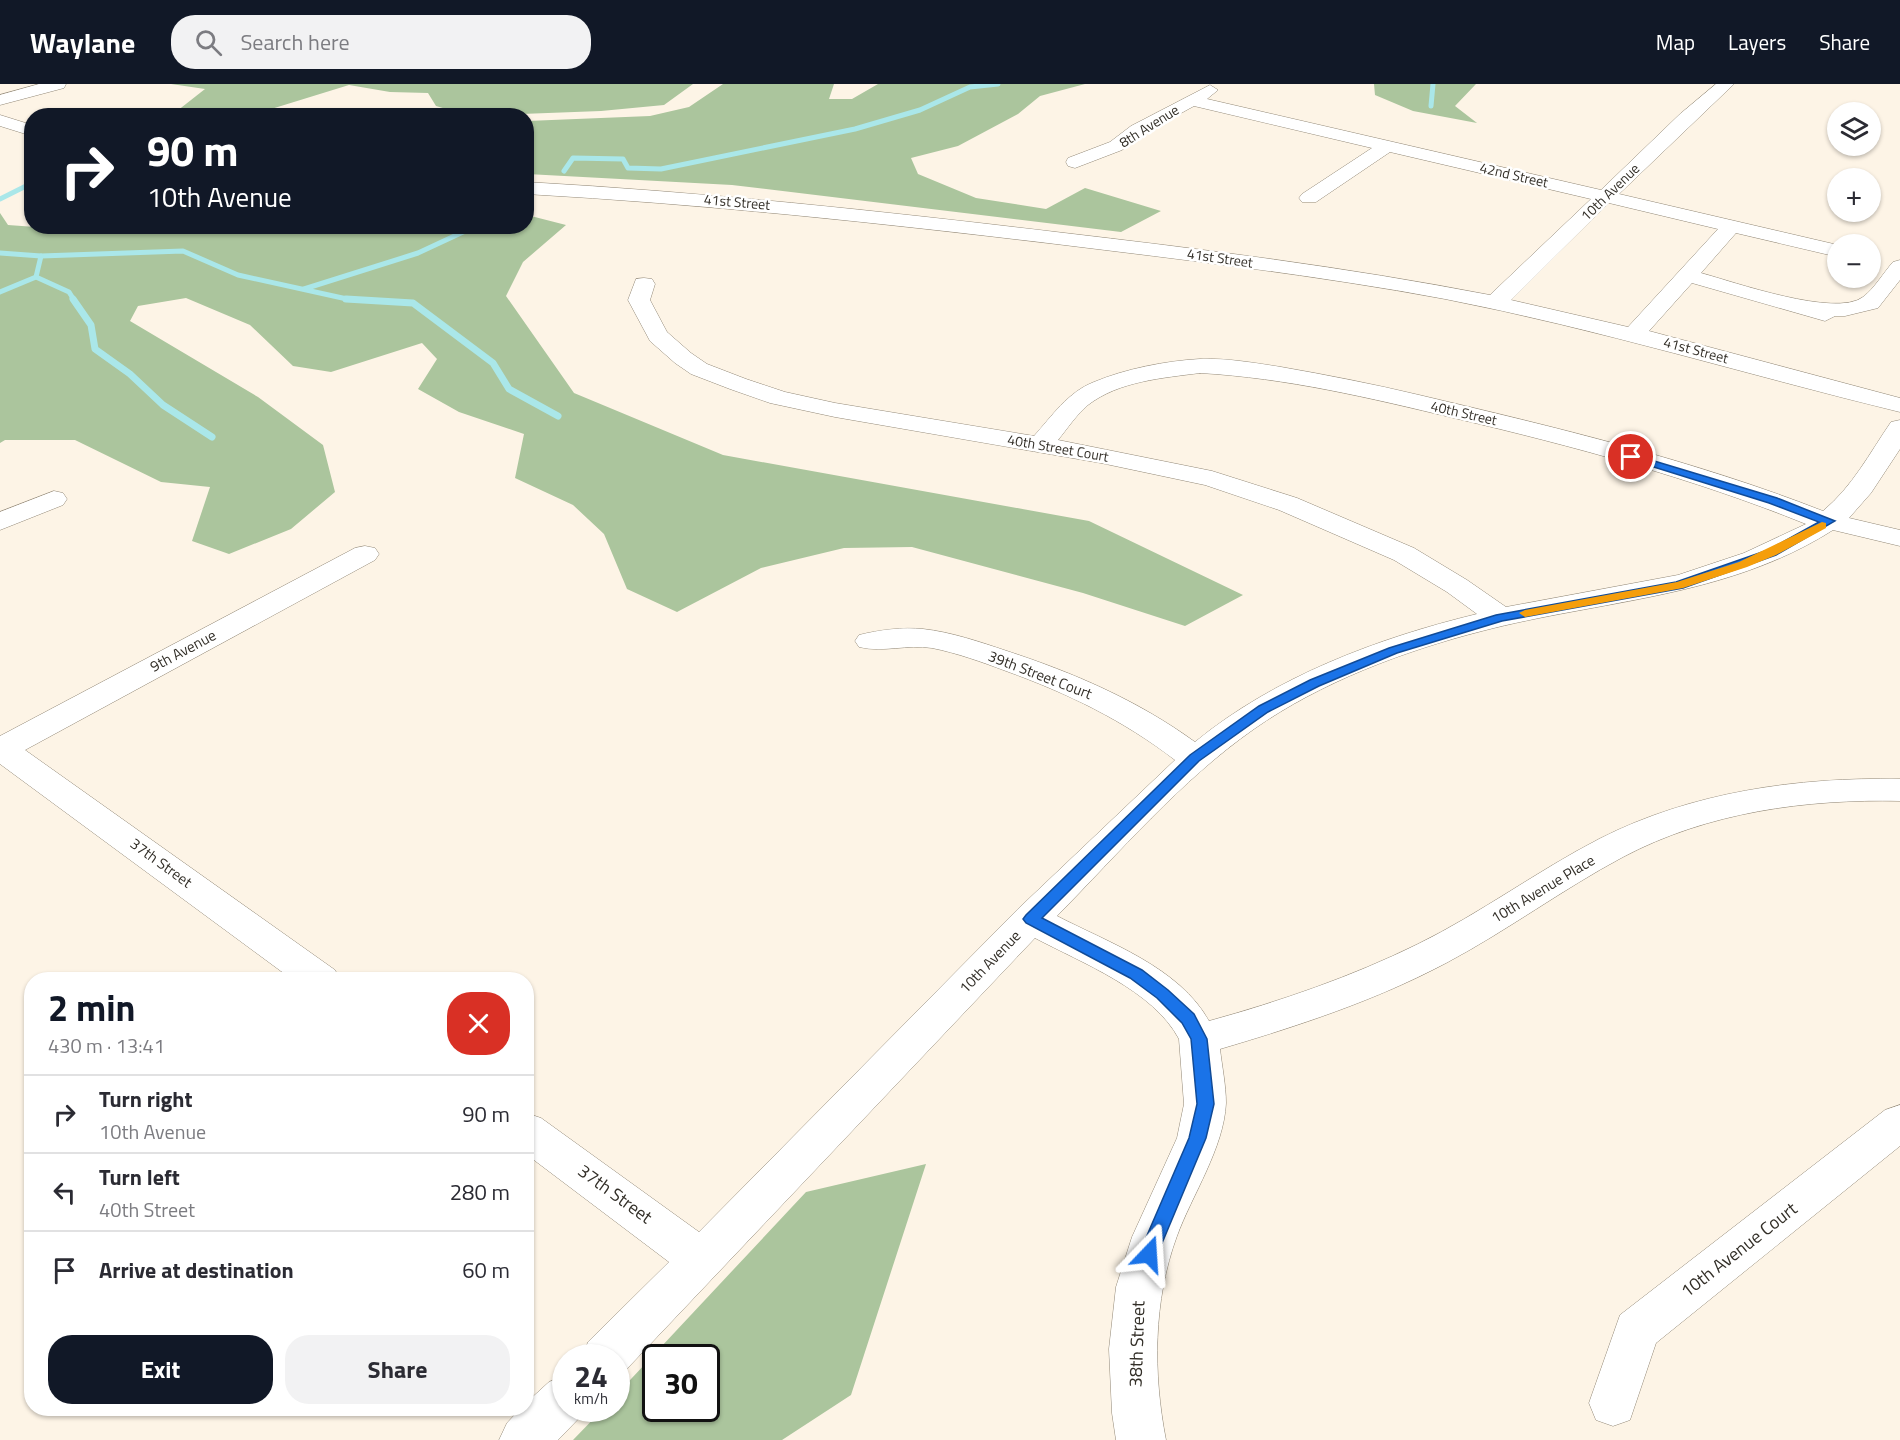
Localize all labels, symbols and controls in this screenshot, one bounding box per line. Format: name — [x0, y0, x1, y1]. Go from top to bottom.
search box — [171, 15, 591, 69]
text: Waylane — [30, 21, 135, 64]
text: Search here — [240, 25, 350, 59]
icon: search — [192, 26, 225, 59]
text: Map — [1656, 26, 1695, 58]
text: Layers — [1728, 26, 1786, 58]
text: Share — [1819, 26, 1870, 58]
street label: 8th Avenue — [1115, 99, 1183, 152]
map controls — [1827, 102, 1881, 288]
button: layers — [1827, 102, 1881, 156]
text: 90 m — [147, 118, 239, 182]
icon: right — [48, 132, 126, 210]
street label: 42nd Street — [1478, 156, 1551, 193]
street label: 10th Avenue — [1575, 158, 1644, 225]
button: + — [1827, 168, 1881, 222]
text: 10th Avenue — [147, 176, 292, 217]
street label: 41st Street — [703, 188, 771, 215]
button: − — [1827, 234, 1881, 288]
street label: 41st Street — [1186, 242, 1254, 273]
street label: 41st Street — [1661, 331, 1731, 368]
street label: 40th Street — [1429, 395, 1499, 430]
street label: 40th Street Court — [1006, 428, 1110, 467]
pin — [1605, 431, 1656, 482]
icon: arrive — [1614, 440, 1647, 473]
street label: 9th Avenue — [146, 624, 220, 678]
street label: 39th Street Court — [985, 644, 1096, 705]
street label: 37th Street — [125, 832, 198, 894]
street label: 10th Avenue Place — [1486, 848, 1599, 929]
street label: 10th Avenue — [953, 925, 1026, 999]
text: 2 min — [48, 980, 135, 1035]
button: close — [447, 992, 510, 1055]
text: 430 m · 13:41 — [48, 1030, 165, 1061]
text: Turn right — [99, 1082, 193, 1116]
text: 90 m — [462, 1097, 510, 1131]
icon: right — [48, 1098, 81, 1131]
text: 10th Avenue — [99, 1116, 206, 1147]
street label: 37th Street — [572, 1157, 659, 1230]
text: Turn left — [99, 1160, 180, 1194]
text: 280 m — [450, 1175, 510, 1209]
icon: left — [48, 1176, 81, 1209]
text: 40th Street — [99, 1194, 195, 1225]
street label: 10th Avenue Court — [1675, 1195, 1803, 1304]
position arrow — [1117, 1222, 1181, 1286]
text: Arrive at destination — [99, 1253, 294, 1287]
text: 60 m — [462, 1253, 510, 1287]
icon: arrive — [48, 1254, 81, 1287]
street label: 38th Street — [1121, 1300, 1152, 1388]
button: Exit — [48, 1335, 273, 1404]
button: Share — [285, 1335, 510, 1404]
speed limit sign: 30 — [642, 1344, 720, 1422]
text: 24 — [574, 1353, 608, 1399]
text: km/h — [574, 1387, 608, 1410]

